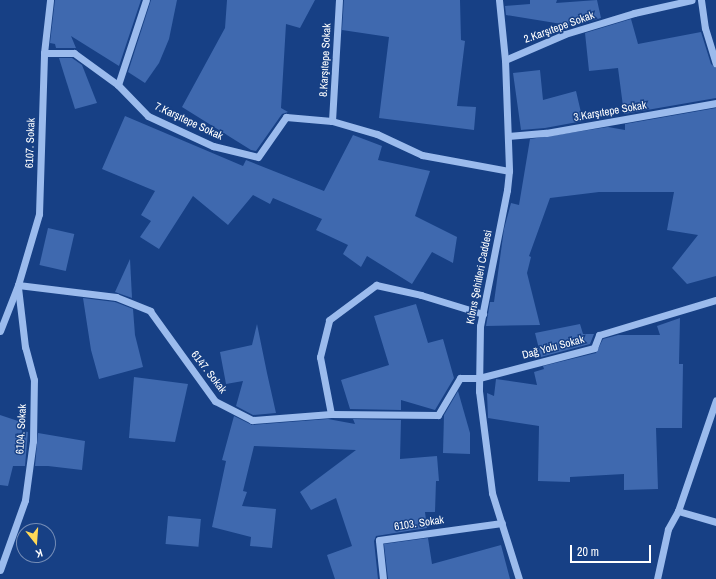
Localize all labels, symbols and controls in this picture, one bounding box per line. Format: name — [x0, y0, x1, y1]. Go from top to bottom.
street label: 2.Karşıtepe Sokak — [522, 8, 596, 46]
street label: 8.Karşıtepe Sokak — [316, 23, 334, 97]
street label: 3.Karşıtepe Sokak — [573, 98, 647, 124]
street label: 7.Karşıtepe Sokak — [153, 99, 225, 143]
street label: 6107. Sokak — [23, 118, 37, 168]
street label: Kıbrıs Şehitleri Caddesi — [463, 229, 495, 325]
street label: Dağ Yolu Sokak — [520, 332, 586, 362]
street label: 6147. Sokak — [188, 348, 230, 396]
street label: 6104. Sokak — [13, 404, 29, 454]
street label: 6103. Sokak — [393, 513, 445, 533]
north arrow — [16, 523, 56, 563]
scale bar — [572, 537, 653, 563]
text: 20 m — [577, 544, 599, 560]
text: K — [34, 546, 44, 561]

